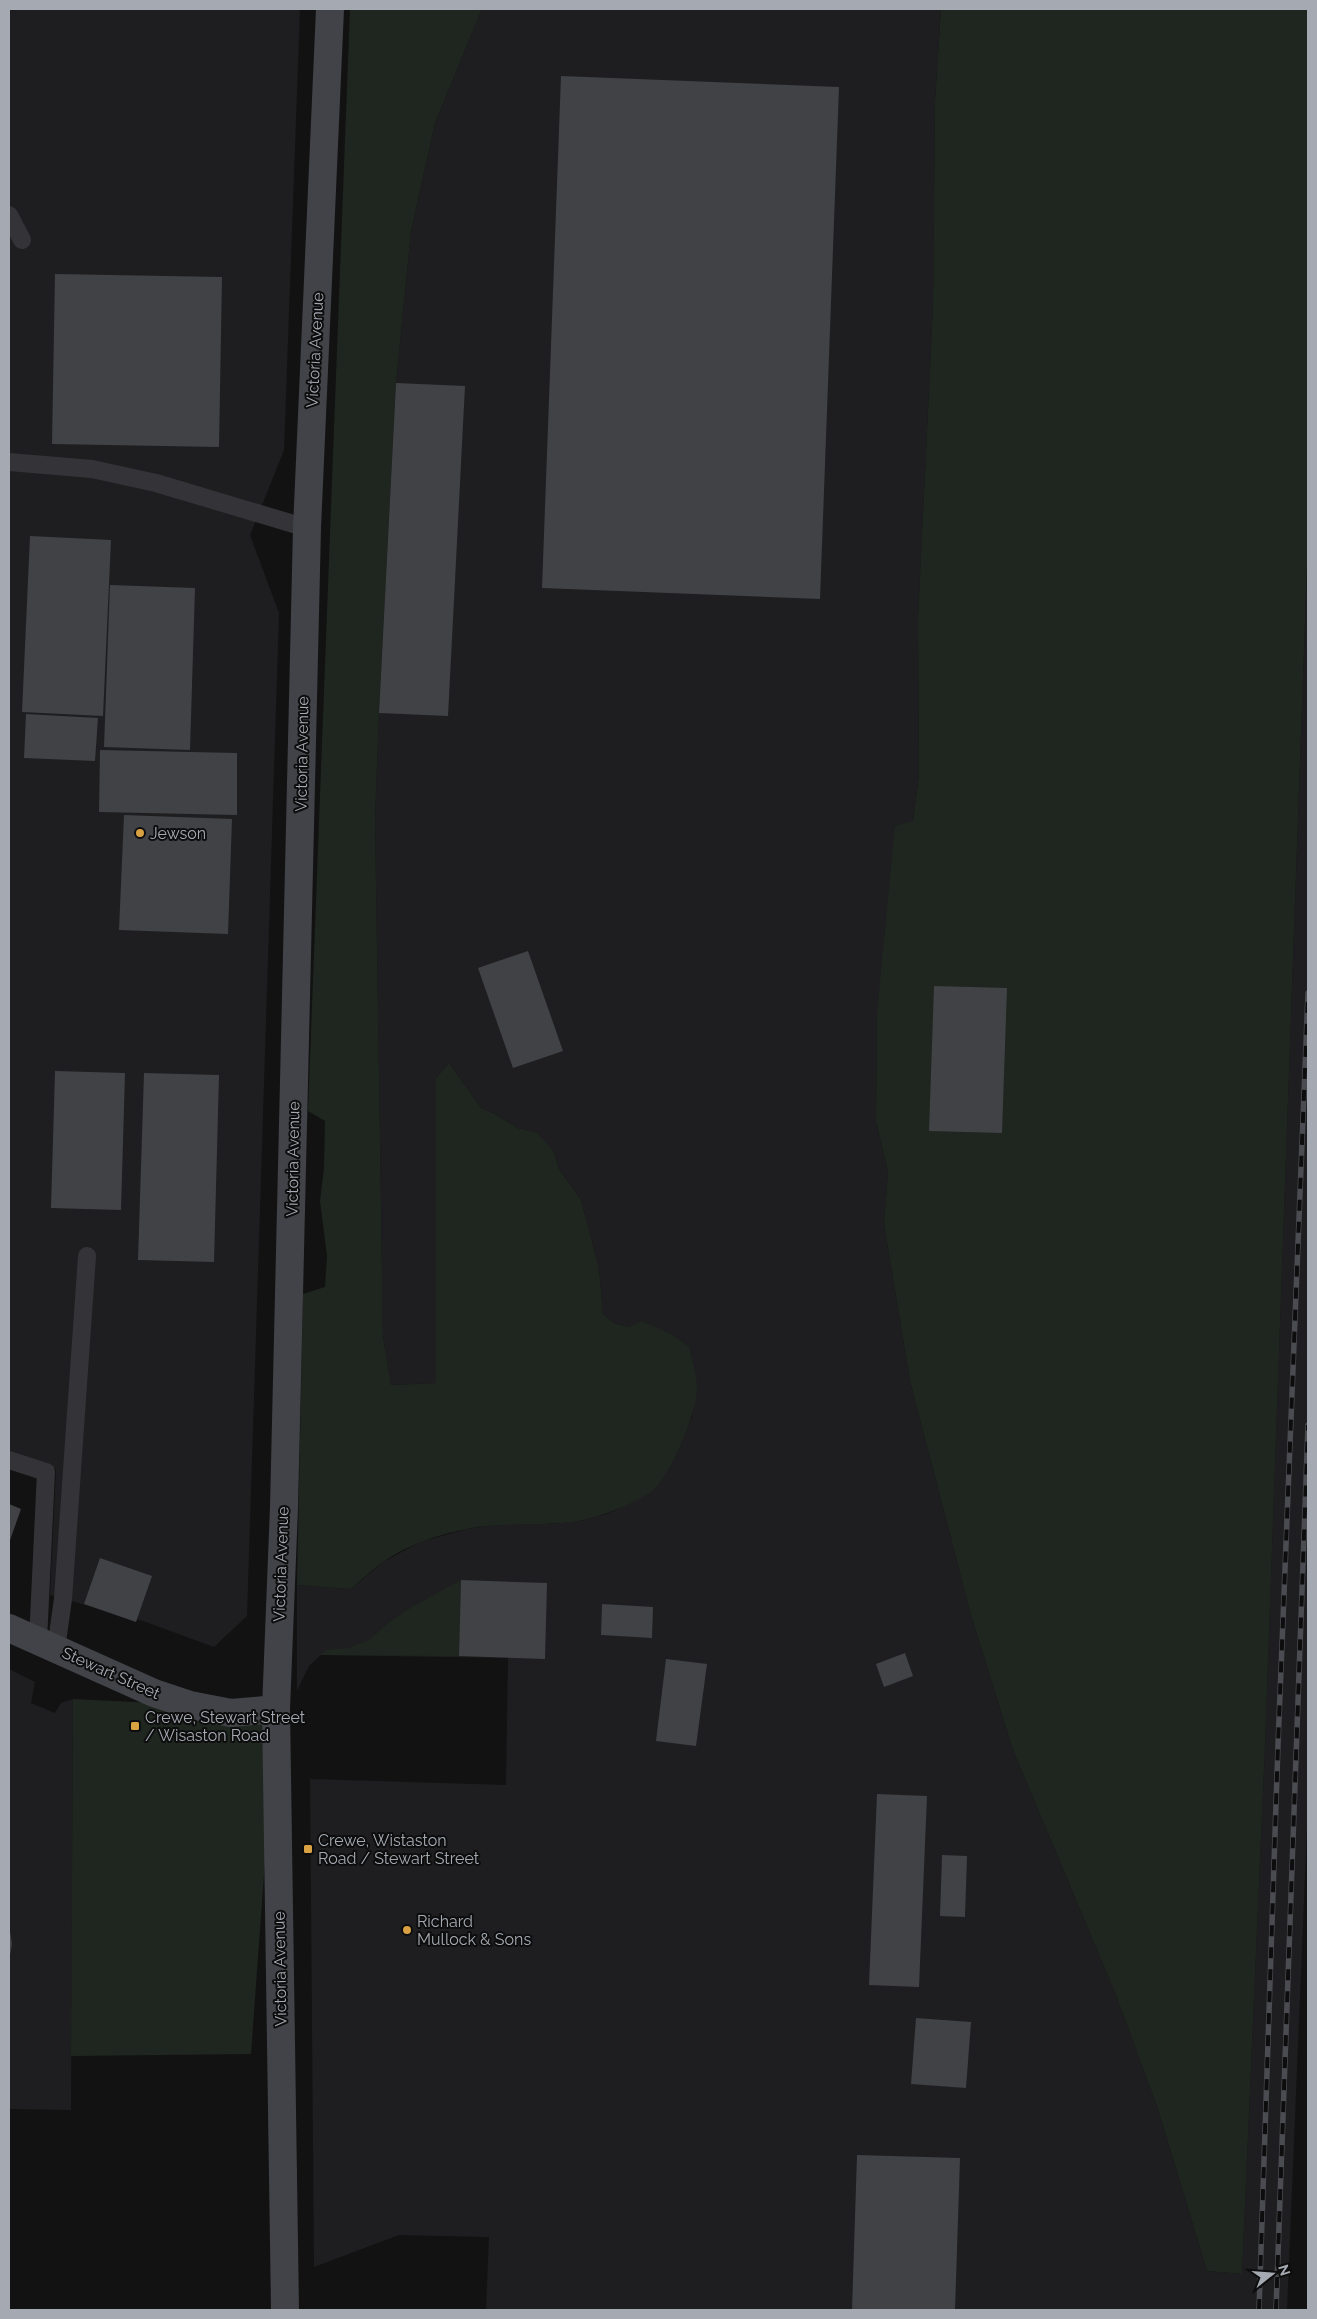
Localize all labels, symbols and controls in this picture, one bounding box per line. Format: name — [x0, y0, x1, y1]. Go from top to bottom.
street label: Victoria Avenue — [302, 292, 328, 408]
street label: Victoria Avenue — [291, 696, 313, 812]
place label: Jewson — [150, 824, 206, 843]
marker: Jewson — [134, 827, 146, 839]
street label: Victoria Avenue — [282, 1101, 304, 1217]
street label: Victoria Avenue — [269, 1506, 293, 1622]
street label: Stewart Street — [59, 1643, 163, 1703]
place label: Crewe, Stewart Street / Wisaston Road — [145, 1708, 306, 1745]
marker: Crewe, Stewart Street / Wisaston Road — [129, 1720, 141, 1732]
place label: Crewe, Wistaston Road / Stewart Street — [318, 1831, 480, 1868]
marker: Crewe, Wistaston Road / Stewart Street — [302, 1843, 314, 1855]
street label: Victoria Avenue — [269, 1911, 291, 2027]
place label: Richard Mullock & Sons — [417, 1912, 531, 1949]
marker: Richard Mullock & Sons — [401, 1924, 413, 1936]
north arrow — [1247, 2249, 1297, 2299]
text: N — [1275, 2263, 1294, 2278]

